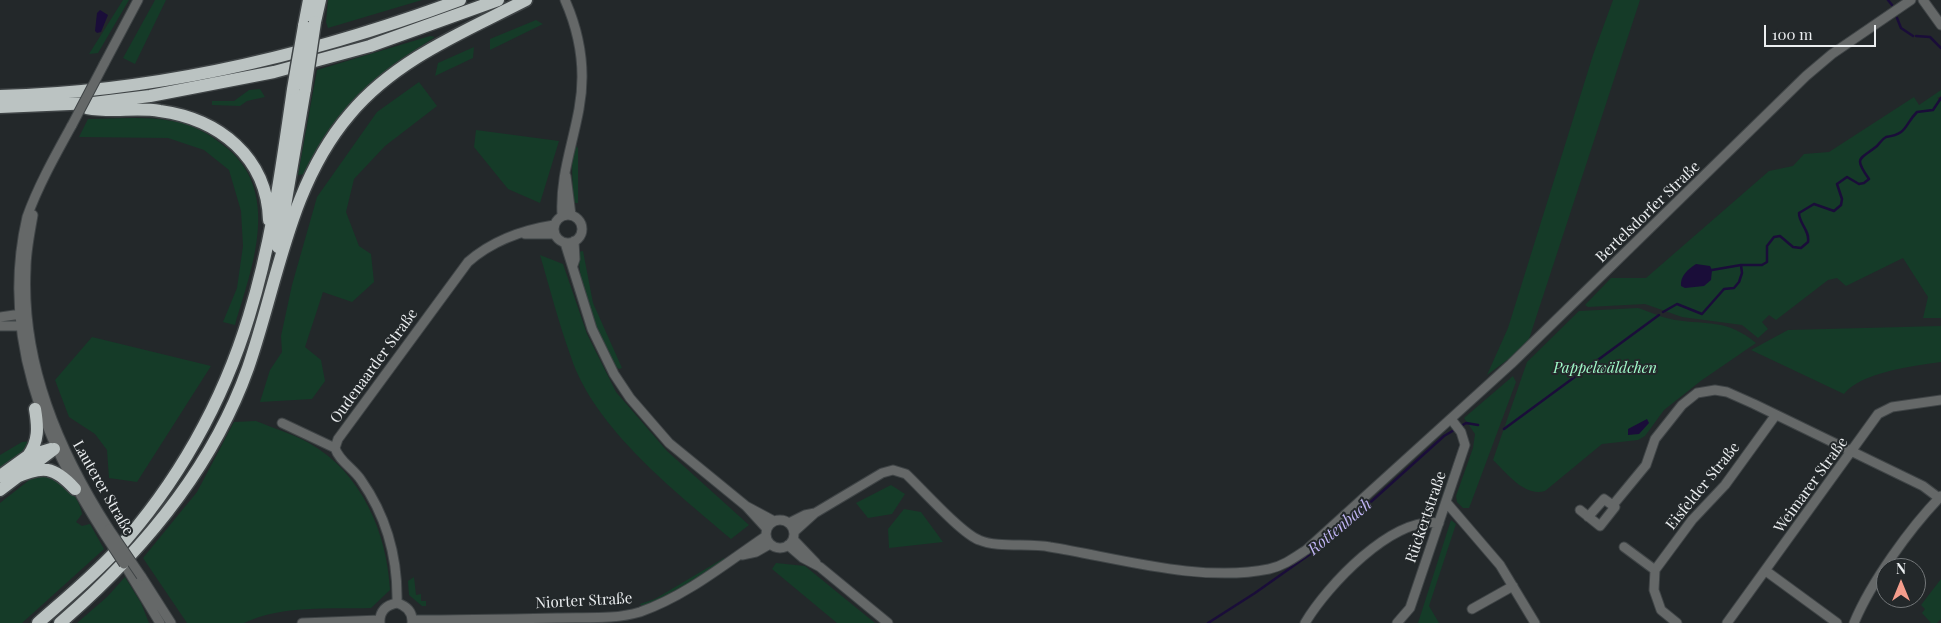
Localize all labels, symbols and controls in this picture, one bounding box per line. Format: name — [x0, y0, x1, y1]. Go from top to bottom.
scale bar — [1766, 15, 1878, 47]
text: 100 m — [1772, 24, 1813, 44]
street label: Bertelsdorfer Straße — [1592, 158, 1704, 266]
street label: Oudenaarder Straße — [326, 305, 422, 427]
park label: Pappelwäldchen — [1553, 359, 1657, 377]
street label: Weimarer Straße — [1770, 434, 1852, 536]
street label: Lauterer Straße — [69, 438, 137, 538]
street label: Eisfelder Straße — [1662, 439, 1744, 533]
street label: Rückertstraße — [1402, 469, 1450, 565]
water label: Rottenbach — [1304, 495, 1376, 559]
north arrow — [1876, 558, 1926, 608]
text: N — [1896, 559, 1906, 578]
street label: Niorter Straße — [535, 589, 633, 613]

